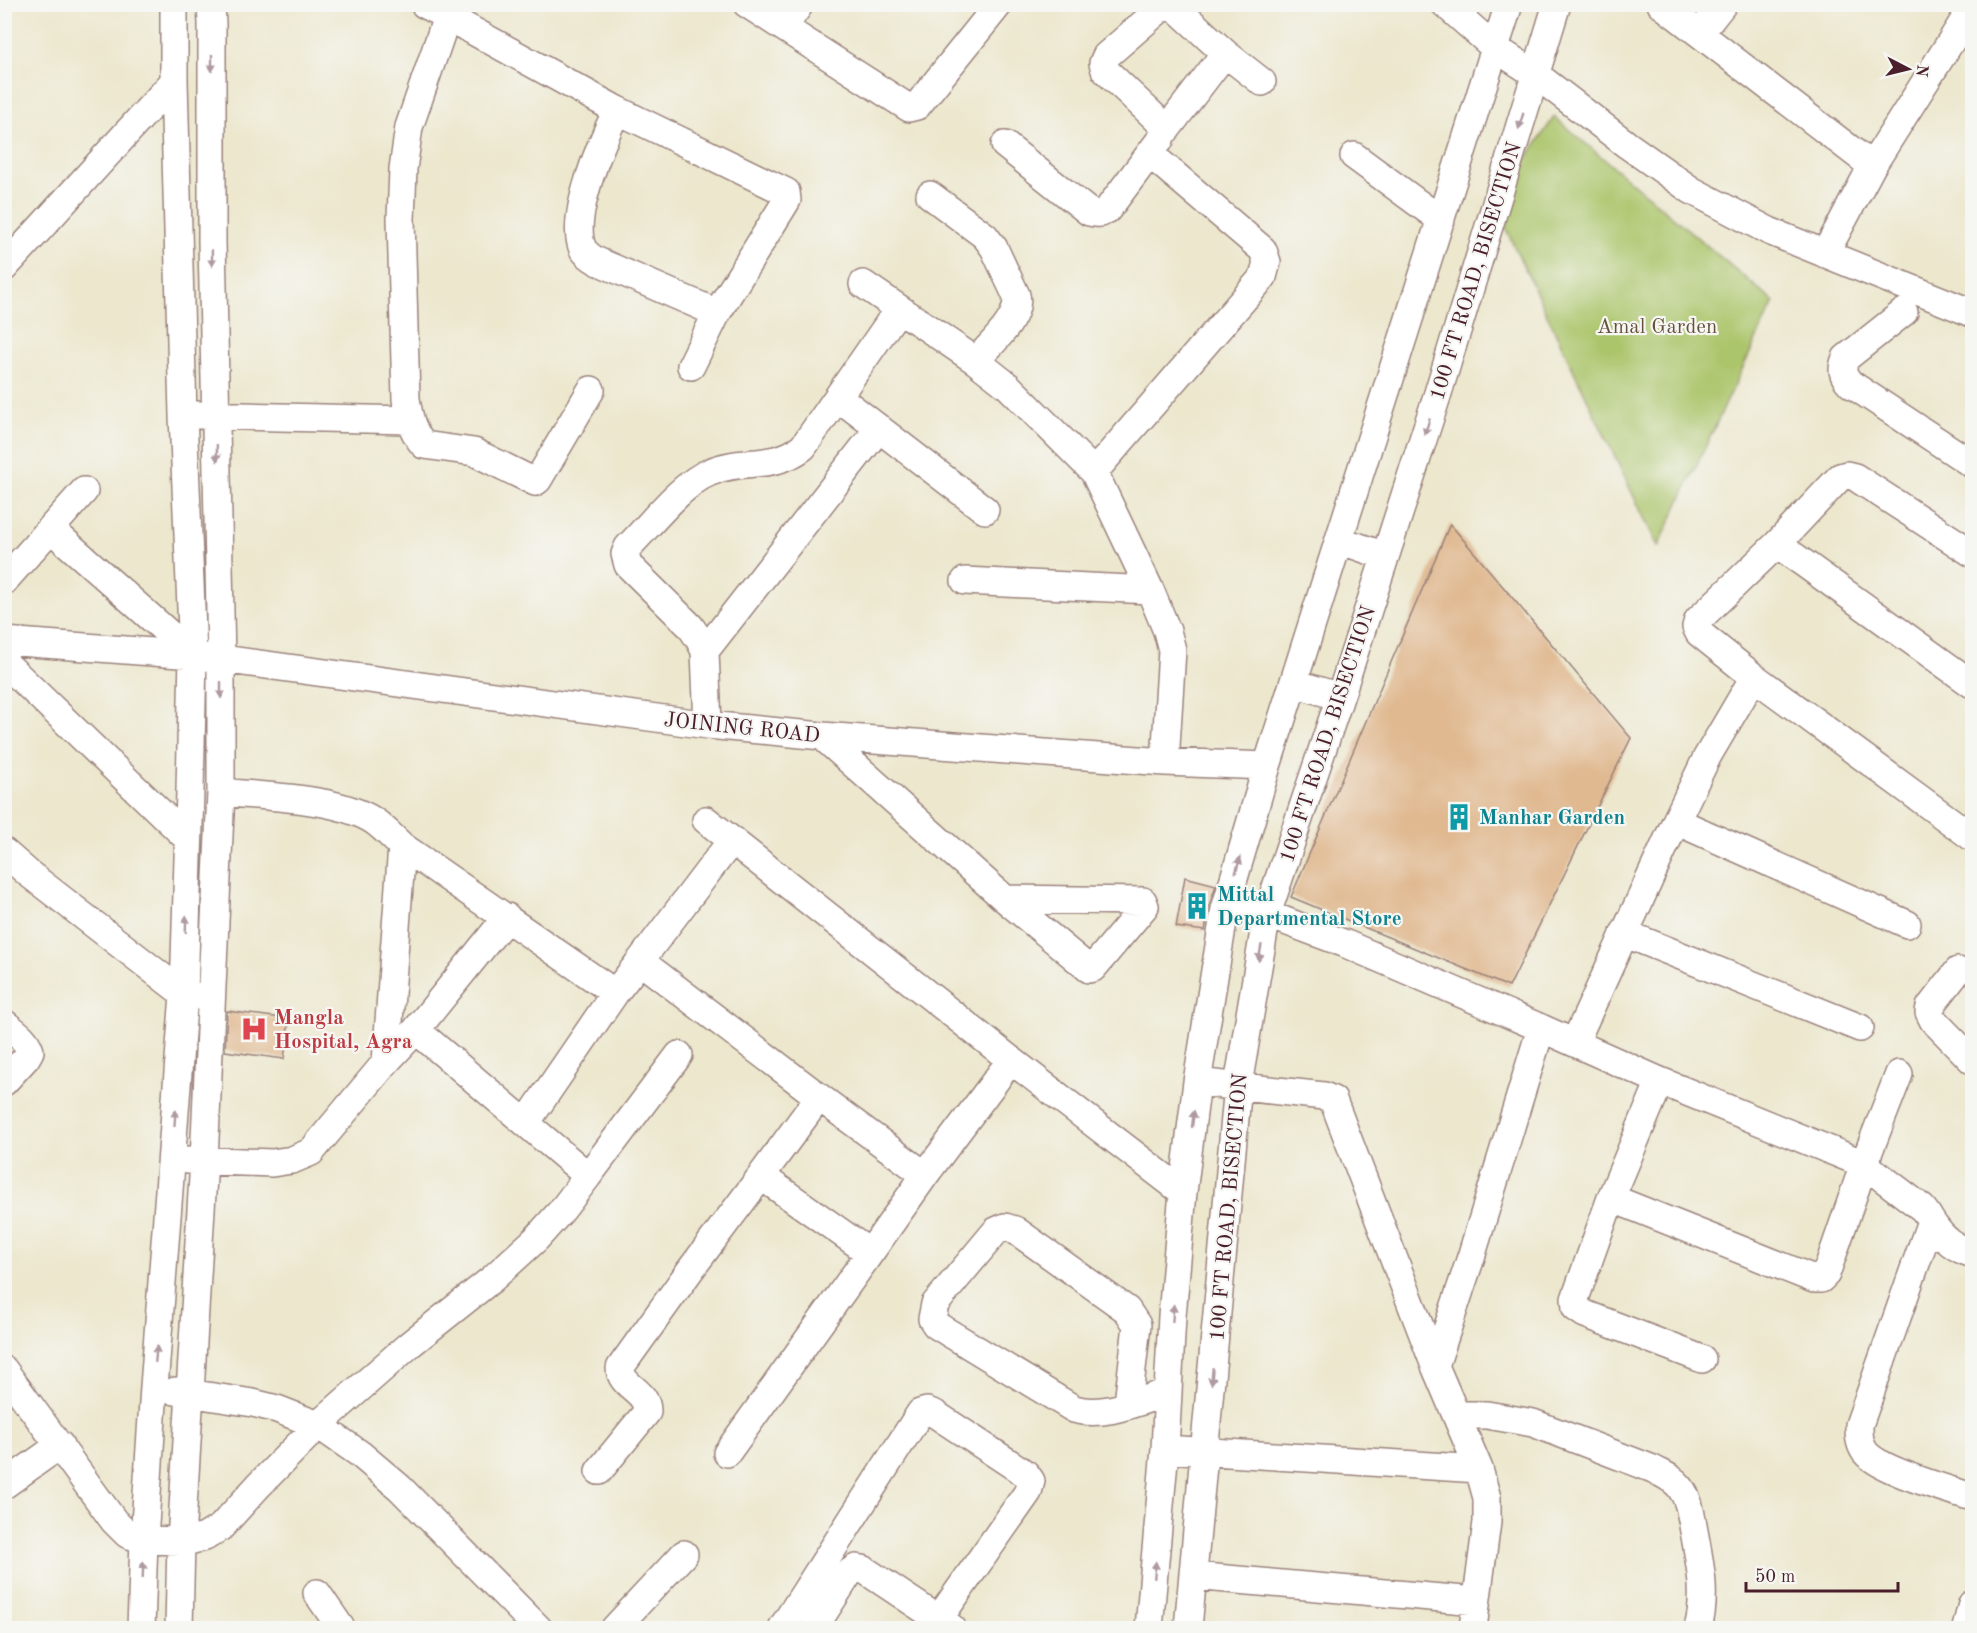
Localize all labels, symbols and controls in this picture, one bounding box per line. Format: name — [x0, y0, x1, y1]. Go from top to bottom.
north arrow — [1878, 39, 1938, 99]
one-way arrow — [207, 53, 217, 72]
text: N — [1912, 64, 1930, 78]
one-way arrow — [1516, 112, 1525, 130]
street label: 100 FT ROAD, BISECTION — [1427, 140, 1526, 403]
one-way arrow — [207, 248, 217, 267]
park label: Amal Garden — [1597, 317, 1717, 338]
one-way arrow — [1421, 418, 1431, 436]
one-way arrow — [212, 443, 222, 462]
street label: 100 FT ROAD, BISECTION — [1277, 603, 1380, 865]
one-way arrow — [216, 680, 226, 699]
street label: JOINING ROAD — [663, 710, 821, 747]
building icon: Manhar Garden — [1444, 802, 1474, 832]
place label: Manhar Garden — [1479, 808, 1625, 829]
one-way arrow — [1234, 856, 1243, 874]
place label: Mittal Departmental Store — [1217, 885, 1402, 930]
building icon: Mittal Departmental Store — [1182, 891, 1212, 921]
one-way arrow — [181, 914, 191, 933]
one-way arrow — [1255, 944, 1264, 963]
place label: Mangla Hospital, Agra — [274, 1008, 413, 1053]
hospital icon: Mangla Hospital, Agra — [239, 1014, 269, 1044]
street label: 100 FT ROAD, BISECTION — [1207, 1072, 1252, 1342]
one-way arrow — [170, 1109, 180, 1128]
one-way arrow — [1188, 1109, 1197, 1128]
one-way arrow — [1168, 1303, 1177, 1322]
one-way arrow — [151, 1345, 161, 1364]
one-way arrow — [1207, 1367, 1217, 1386]
scale bar — [1746, 1555, 1898, 1593]
one-way arrow — [138, 1561, 148, 1580]
one-way arrow — [1150, 1561, 1160, 1580]
text: 50 m — [1755, 1568, 1795, 1586]

